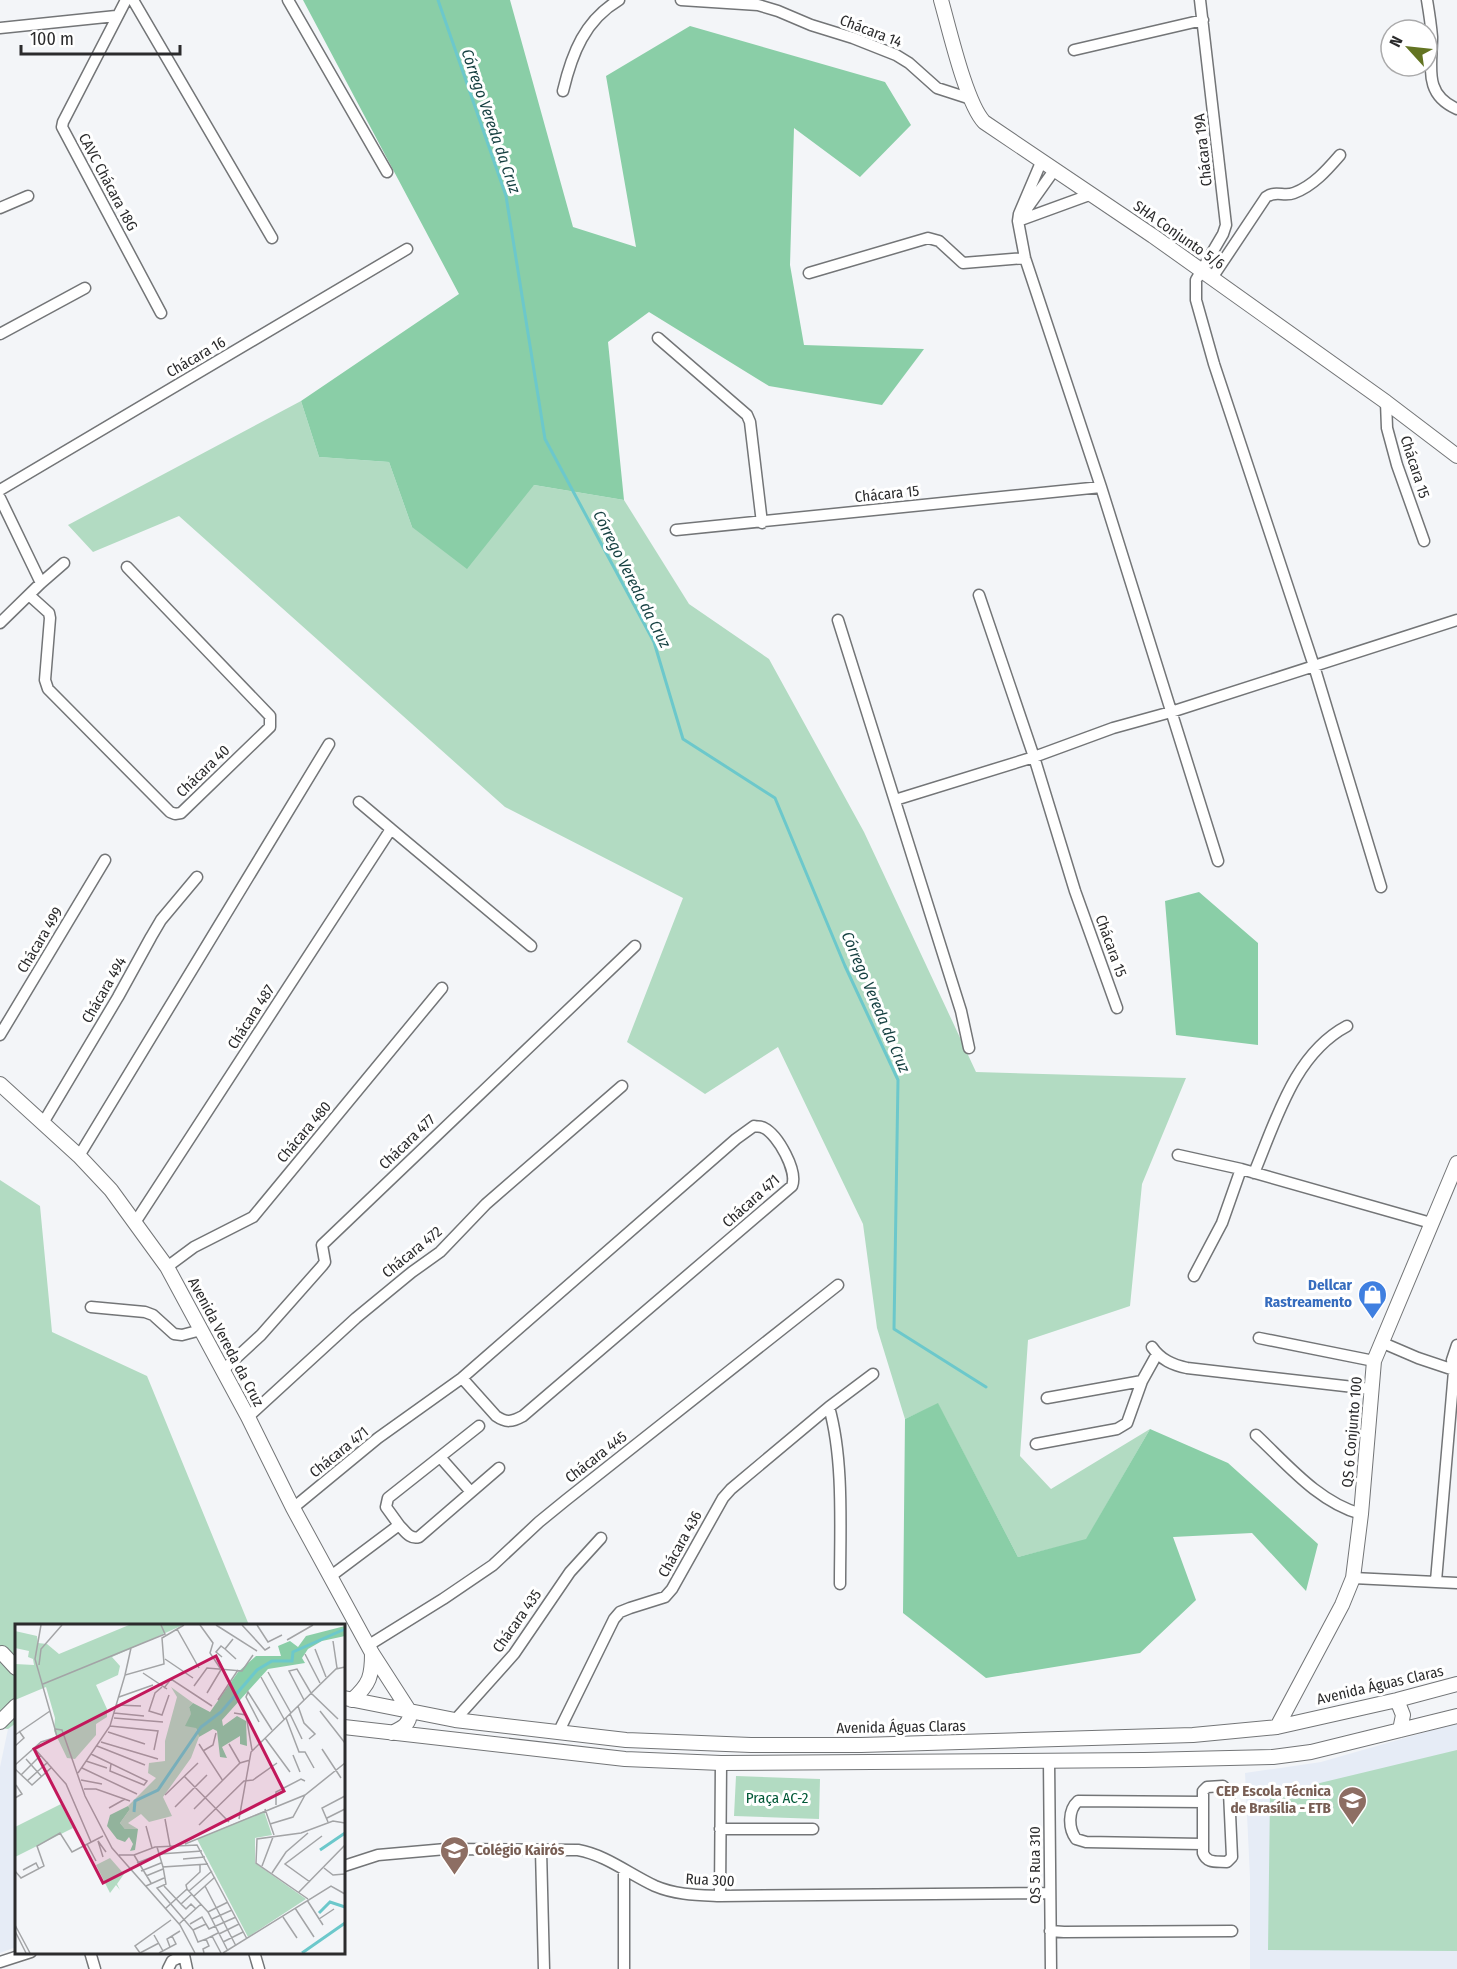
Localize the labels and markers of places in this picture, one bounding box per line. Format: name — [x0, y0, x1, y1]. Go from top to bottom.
place label: Dellcar Rastreamento — [1265, 1276, 1353, 1311]
shop icon: Dellcar Rastreamento — [1357, 1278, 1389, 1320]
place label: CEP Escola Técnica de Brasília - ETB — [1216, 1782, 1332, 1817]
school or university icon: CEP Escola Técnica de Brasília - ETB — [1336, 1784, 1368, 1826]
school or university icon: Colégio Kairós — [438, 1834, 470, 1876]
place label: Colégio Kairós — [475, 1841, 565, 1859]

